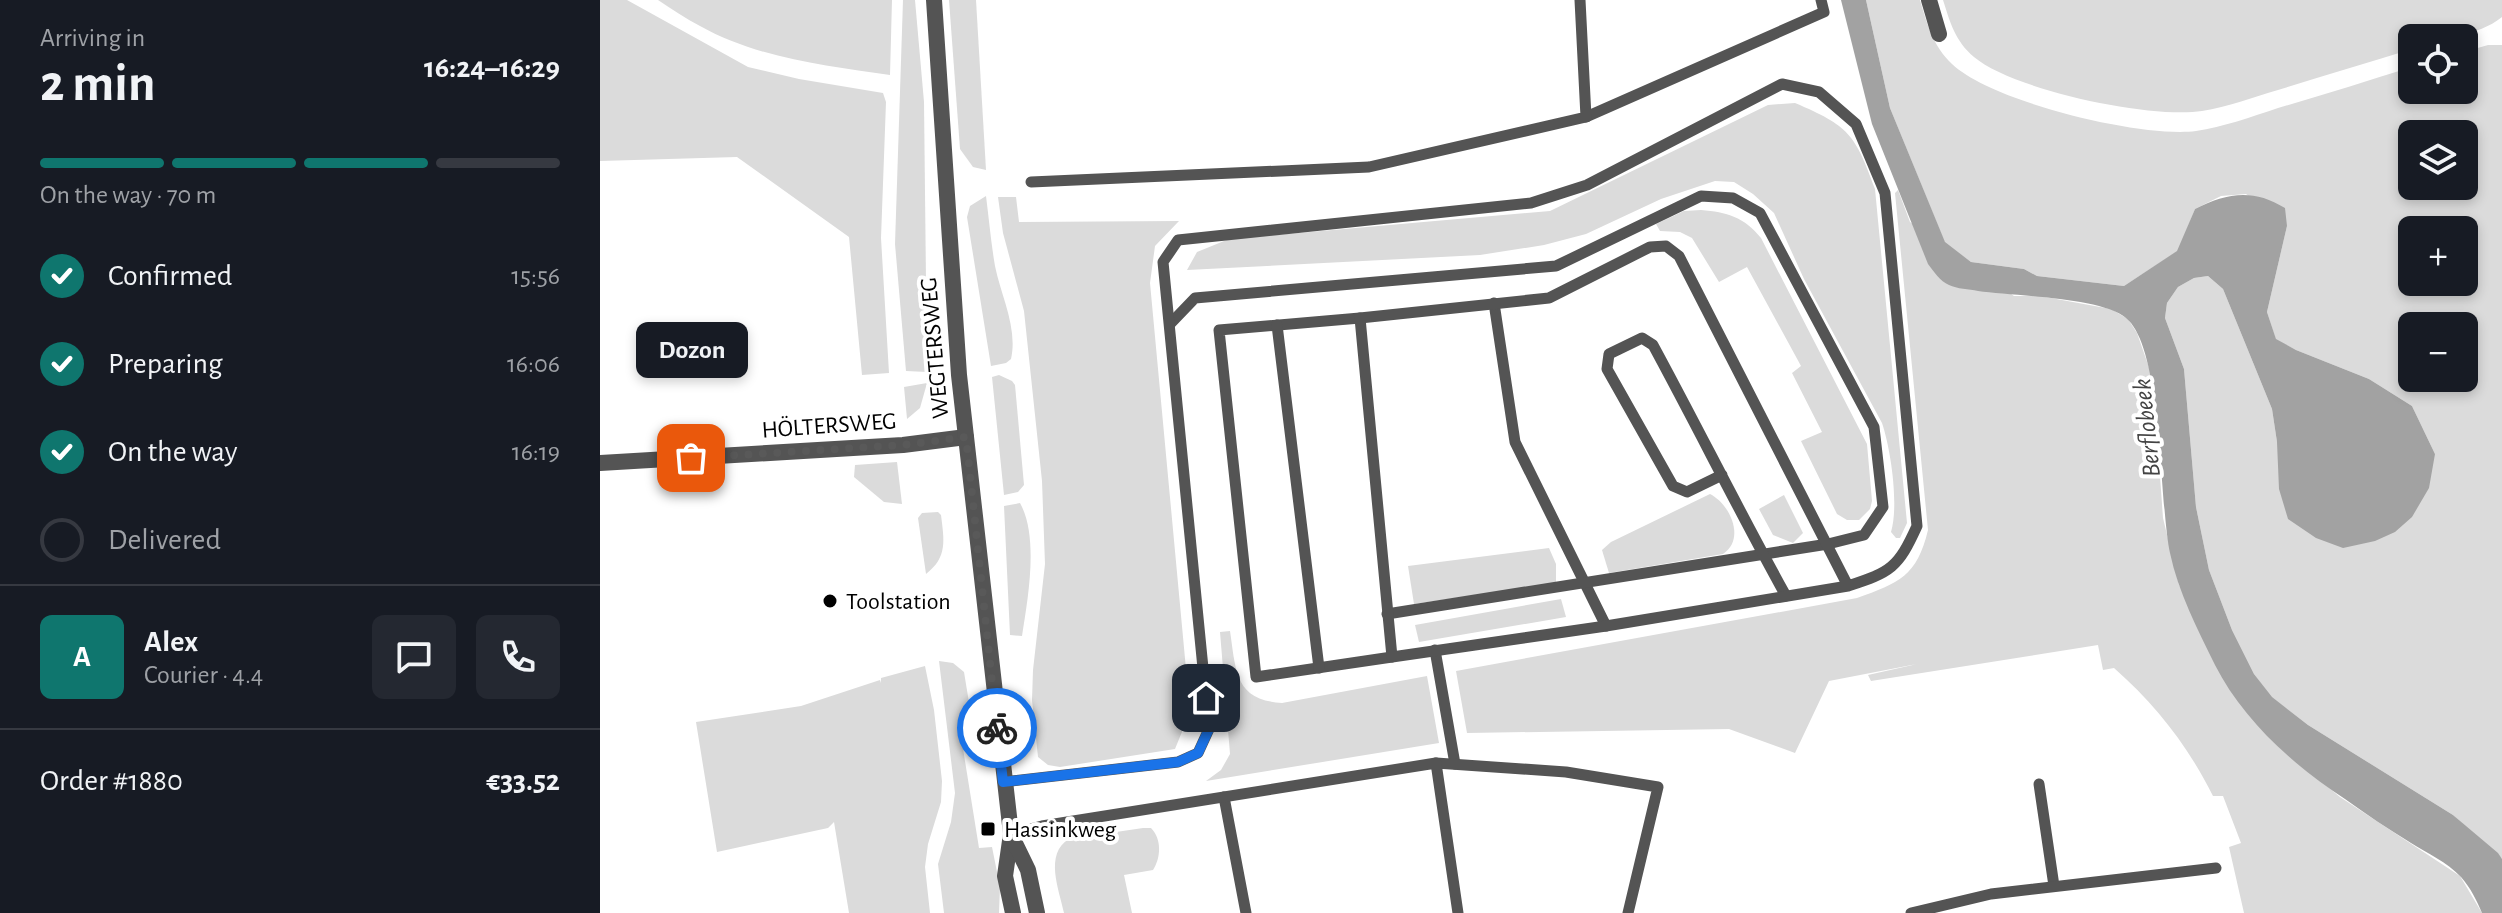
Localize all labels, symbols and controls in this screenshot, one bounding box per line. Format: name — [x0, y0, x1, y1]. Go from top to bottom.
map controls — [2398, 24, 2478, 392]
button: locate — [2398, 24, 2478, 104]
text: Arriving in — [40, 25, 145, 51]
text: 16:24–16:29 — [424, 53, 560, 83]
text: 2 min — [40, 58, 155, 110]
button: layers — [2398, 120, 2478, 200]
text: On the way · 70 m — [40, 182, 216, 208]
button: + — [2398, 216, 2478, 296]
icon: check — [40, 254, 84, 298]
text: Confirmed — [108, 261, 232, 291]
text: 15:56 — [511, 263, 560, 289]
street label: WEGTERSWEG — [917, 276, 953, 420]
button: − — [2398, 312, 2478, 392]
callout: Dozon — [635, 322, 747, 378]
text: Dozon — [659, 337, 725, 363]
icon: check — [40, 342, 84, 386]
text: Preparing — [108, 349, 223, 379]
text: 16:06 — [507, 351, 560, 377]
water label: Berflobeek — [2129, 377, 2165, 478]
street label: HÖLTERSWEG — [761, 408, 897, 443]
pin — [657, 424, 725, 492]
icon: check — [40, 430, 84, 474]
icon: bag — [669, 436, 713, 480]
text: On the way — [108, 437, 237, 467]
text: 16:19 — [512, 439, 560, 465]
text: Delivered — [108, 525, 221, 555]
place label: Toolstation — [846, 590, 951, 614]
marker: Toolstation — [821, 592, 839, 610]
button: chat — [372, 615, 456, 699]
button: phone — [476, 615, 560, 699]
text: Alex — [144, 627, 198, 657]
text: A — [73, 642, 91, 672]
text: Courier · 4.4 — [144, 662, 263, 688]
pin — [1172, 664, 1240, 732]
icon: home — [1184, 676, 1228, 720]
courier — [957, 688, 1037, 768]
icon: bike — [975, 706, 1019, 750]
text: Order #1880 — [40, 766, 183, 796]
text: €33.52 — [486, 766, 560, 796]
place label: Hassinkweg — [1004, 818, 1117, 842]
marker: Hassinkweg — [979, 820, 997, 838]

